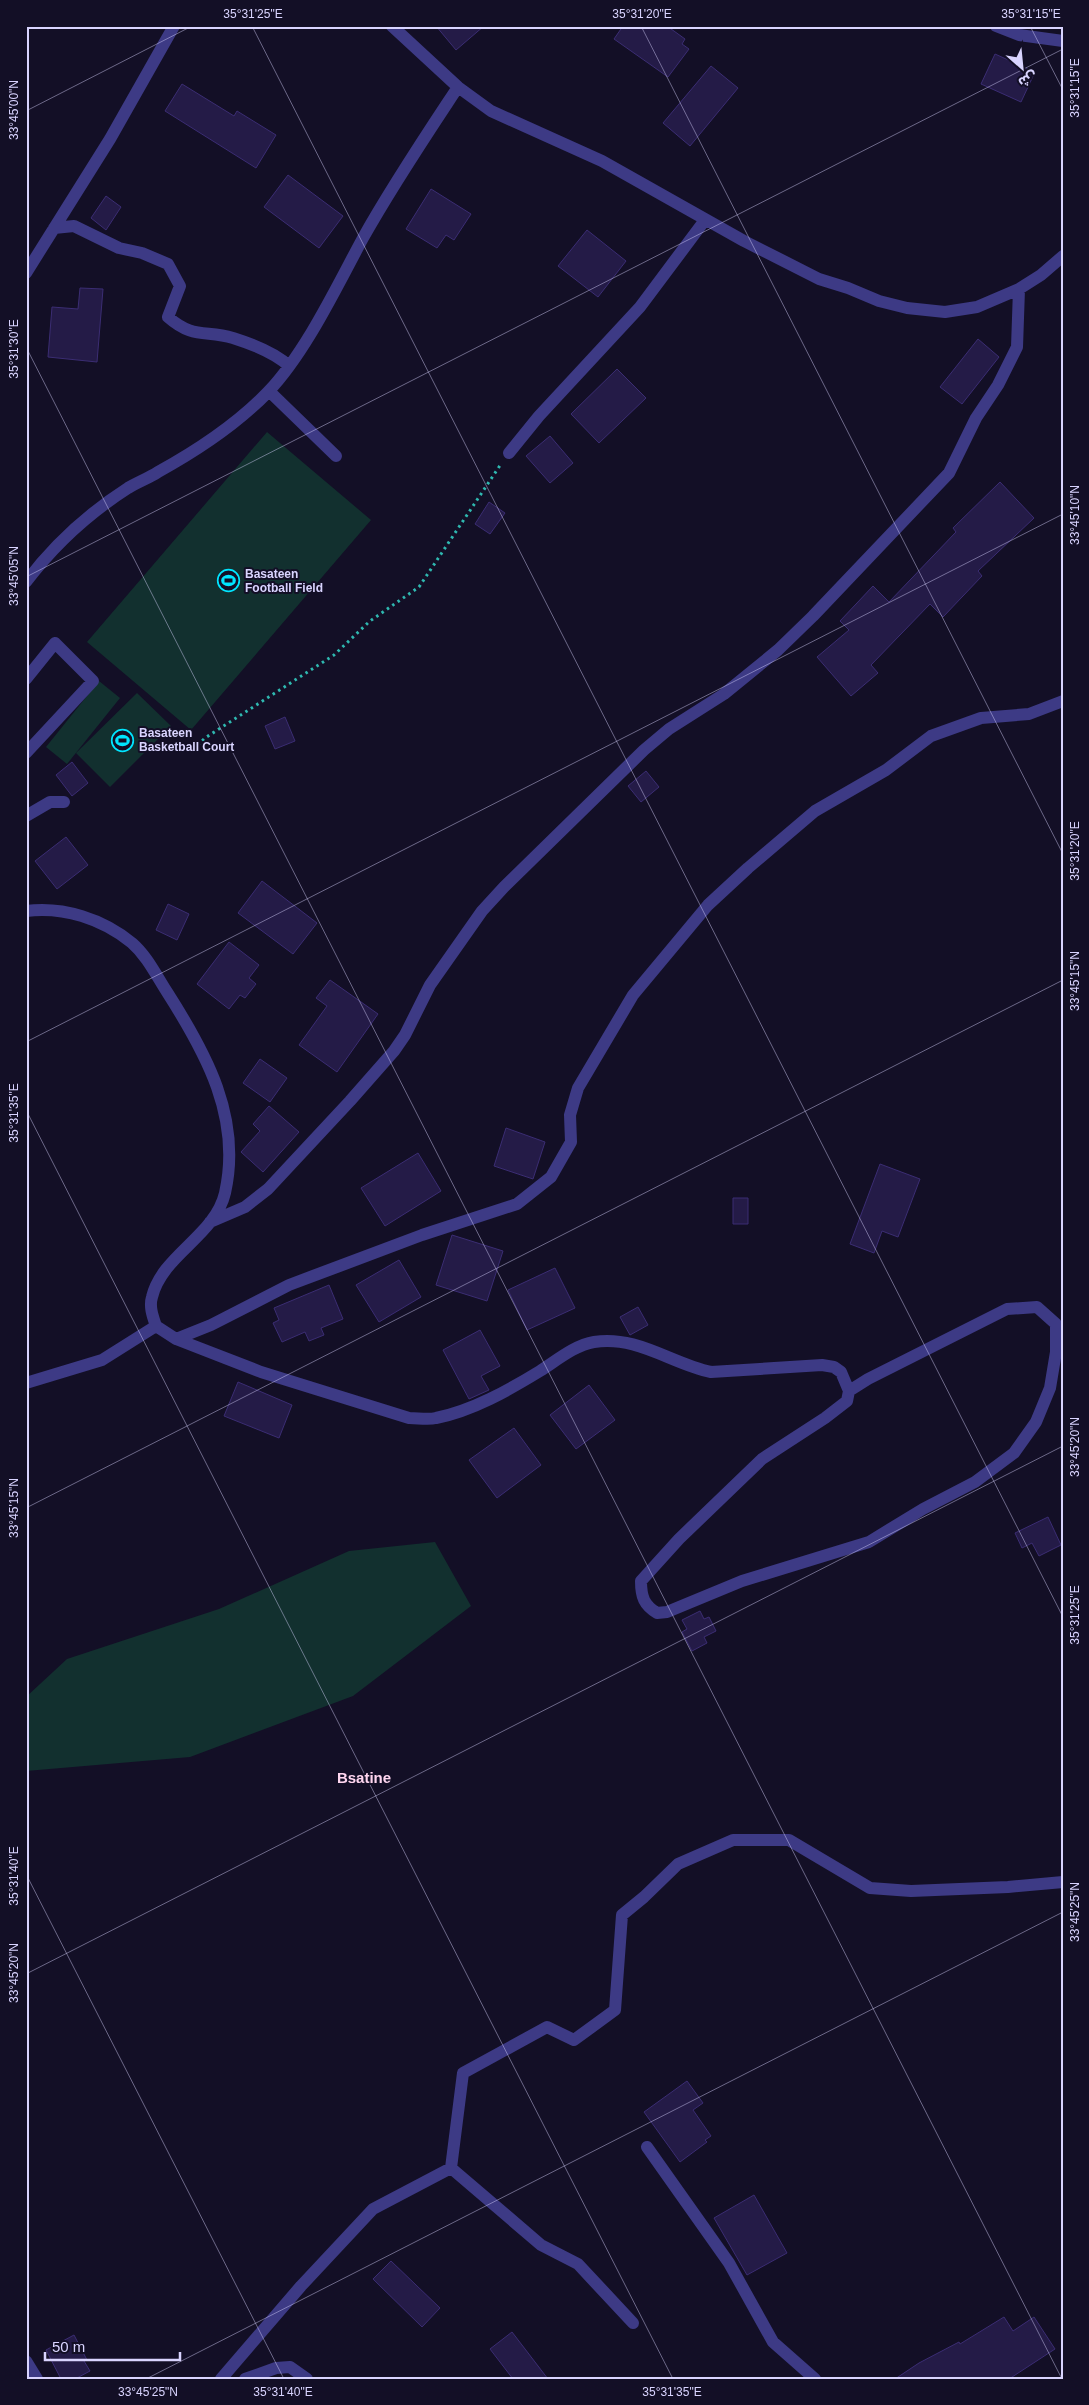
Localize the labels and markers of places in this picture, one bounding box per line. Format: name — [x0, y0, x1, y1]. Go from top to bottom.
place label: Basateen Football Field — [245, 567, 323, 595]
sports icon: Basateen Football Field — [217, 569, 241, 593]
place label: Basateen Basketball Court — [139, 726, 234, 754]
sports icon: Basateen Basketball Court — [111, 728, 135, 752]

